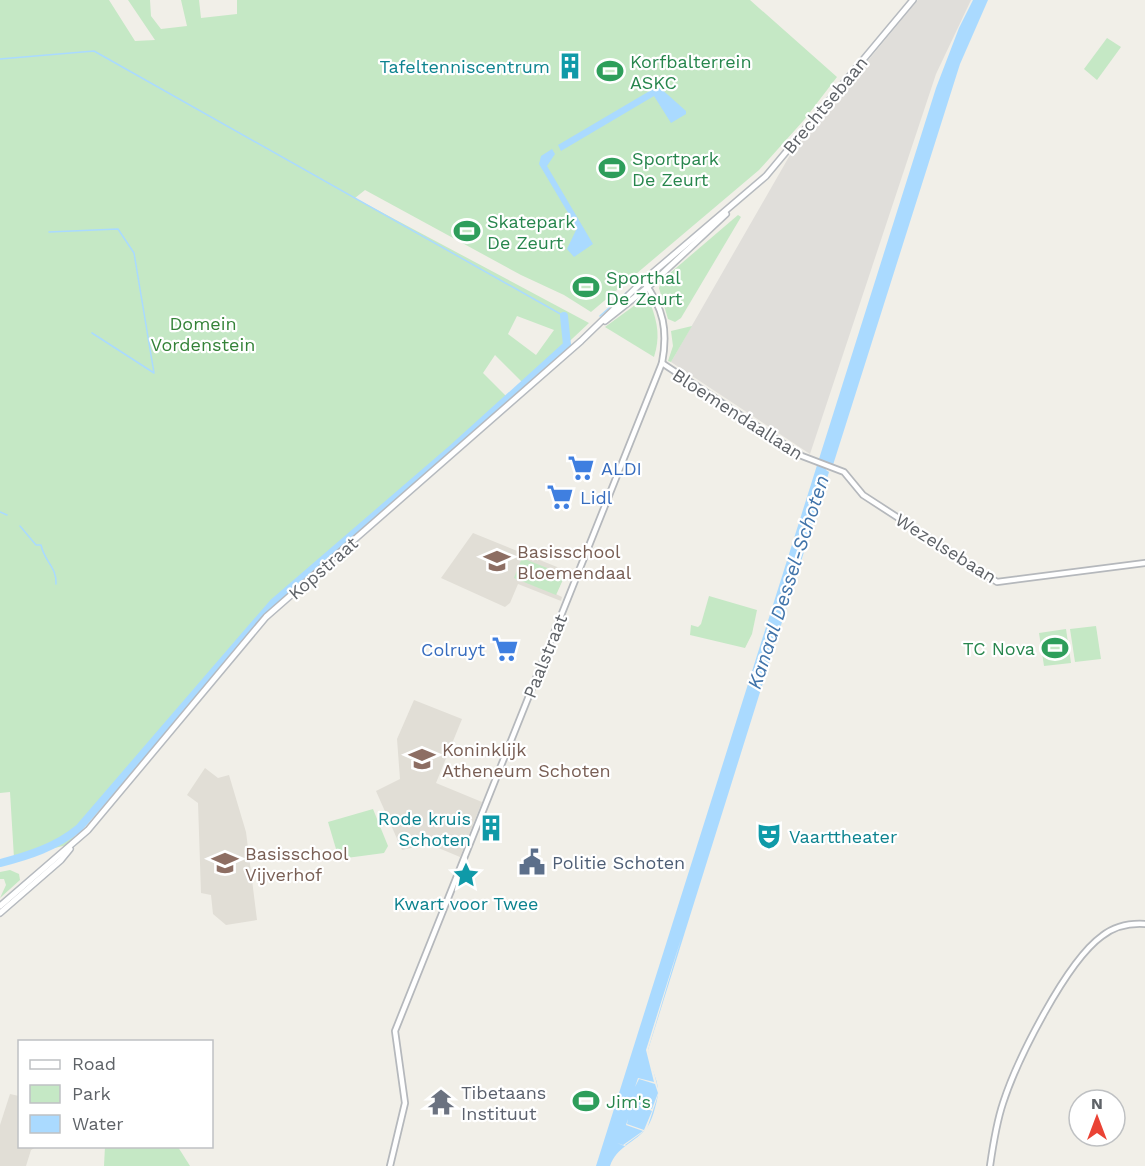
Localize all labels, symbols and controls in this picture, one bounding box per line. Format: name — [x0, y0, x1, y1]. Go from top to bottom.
building icon: Tafeltenniscentrum — [555, 51, 585, 81]
place label: Korfbalterrein ASKC — [630, 51, 752, 93]
street label: Brechtsebaan — [778, 52, 872, 158]
place label: Tafeltenniscentrum — [379, 56, 550, 77]
sports icon: Korfbalterrein ASKC — [595, 56, 625, 86]
place label: Sportpark De Zeurt — [632, 148, 719, 190]
sports icon: Sportpark De Zeurt — [597, 153, 627, 183]
place label: Skatepark De Zeurt — [487, 211, 575, 253]
sports icon: Skatepark De Zeurt — [452, 216, 482, 246]
place label: Sporthal De Zeurt — [606, 267, 683, 309]
sports icon: Sporthal De Zeurt — [571, 272, 601, 302]
park label: Domein Vordenstein — [151, 313, 255, 355]
street label: Bloemendaallaan — [669, 364, 807, 464]
supermarket icon: ALDI — [566, 453, 596, 483]
place label: ALDI — [601, 458, 642, 479]
water label: Kanaal Dessel-Schoten — [742, 472, 834, 692]
supermarket icon: Lidl — [545, 482, 575, 512]
place label: Lidl — [580, 487, 613, 508]
street label: Wezelsebaan — [892, 509, 1000, 587]
street label: Kopstraat — [284, 532, 362, 604]
place label: Basisschool Bloemendaal — [517, 541, 632, 583]
school or university icon: Basisschool Bloemendaal — [482, 546, 512, 576]
street label: Paalstraat — [519, 611, 571, 701]
sports icon: TC Nova — [1040, 633, 1070, 663]
supermarket icon: Colruyt — [490, 634, 520, 664]
place label: TC Nova — [963, 638, 1035, 659]
place label: Colruyt — [421, 639, 485, 660]
place label: Koninklijk Atheneum Schoten — [442, 739, 611, 781]
school or university icon: Koninklijk Atheneum Schoten — [407, 744, 437, 774]
place label: Rode kruis Schoten — [378, 808, 471, 850]
building icon: Rode kruis Schoten — [476, 813, 506, 843]
theatre icon: Vaarttheater — [754, 821, 784, 851]
place label: Vaarttheater — [789, 826, 897, 847]
place label: Basisschool Vijverhof — [245, 843, 349, 885]
public building icon: Politie Schoten — [517, 847, 547, 877]
school or university icon: Basisschool Vijverhof — [210, 848, 240, 878]
place label: Politie Schoten — [552, 852, 685, 873]
place icon: Kwart voor Twee — [451, 860, 481, 890]
place label: Kwart voor Twee — [394, 893, 538, 914]
legend — [18, 1040, 213, 1148]
text: Road — [72, 1053, 116, 1074]
place label: Tibetaans Instituut — [461, 1082, 546, 1124]
text: Park — [72, 1083, 111, 1104]
sports icon: Jim's — [571, 1086, 601, 1116]
temple icon: Tibetaans Instituut — [426, 1087, 456, 1117]
north arrow — [1067, 1088, 1127, 1148]
place label: Jim's — [606, 1091, 651, 1112]
text: N — [1091, 1094, 1103, 1113]
text: Water — [72, 1113, 124, 1134]

